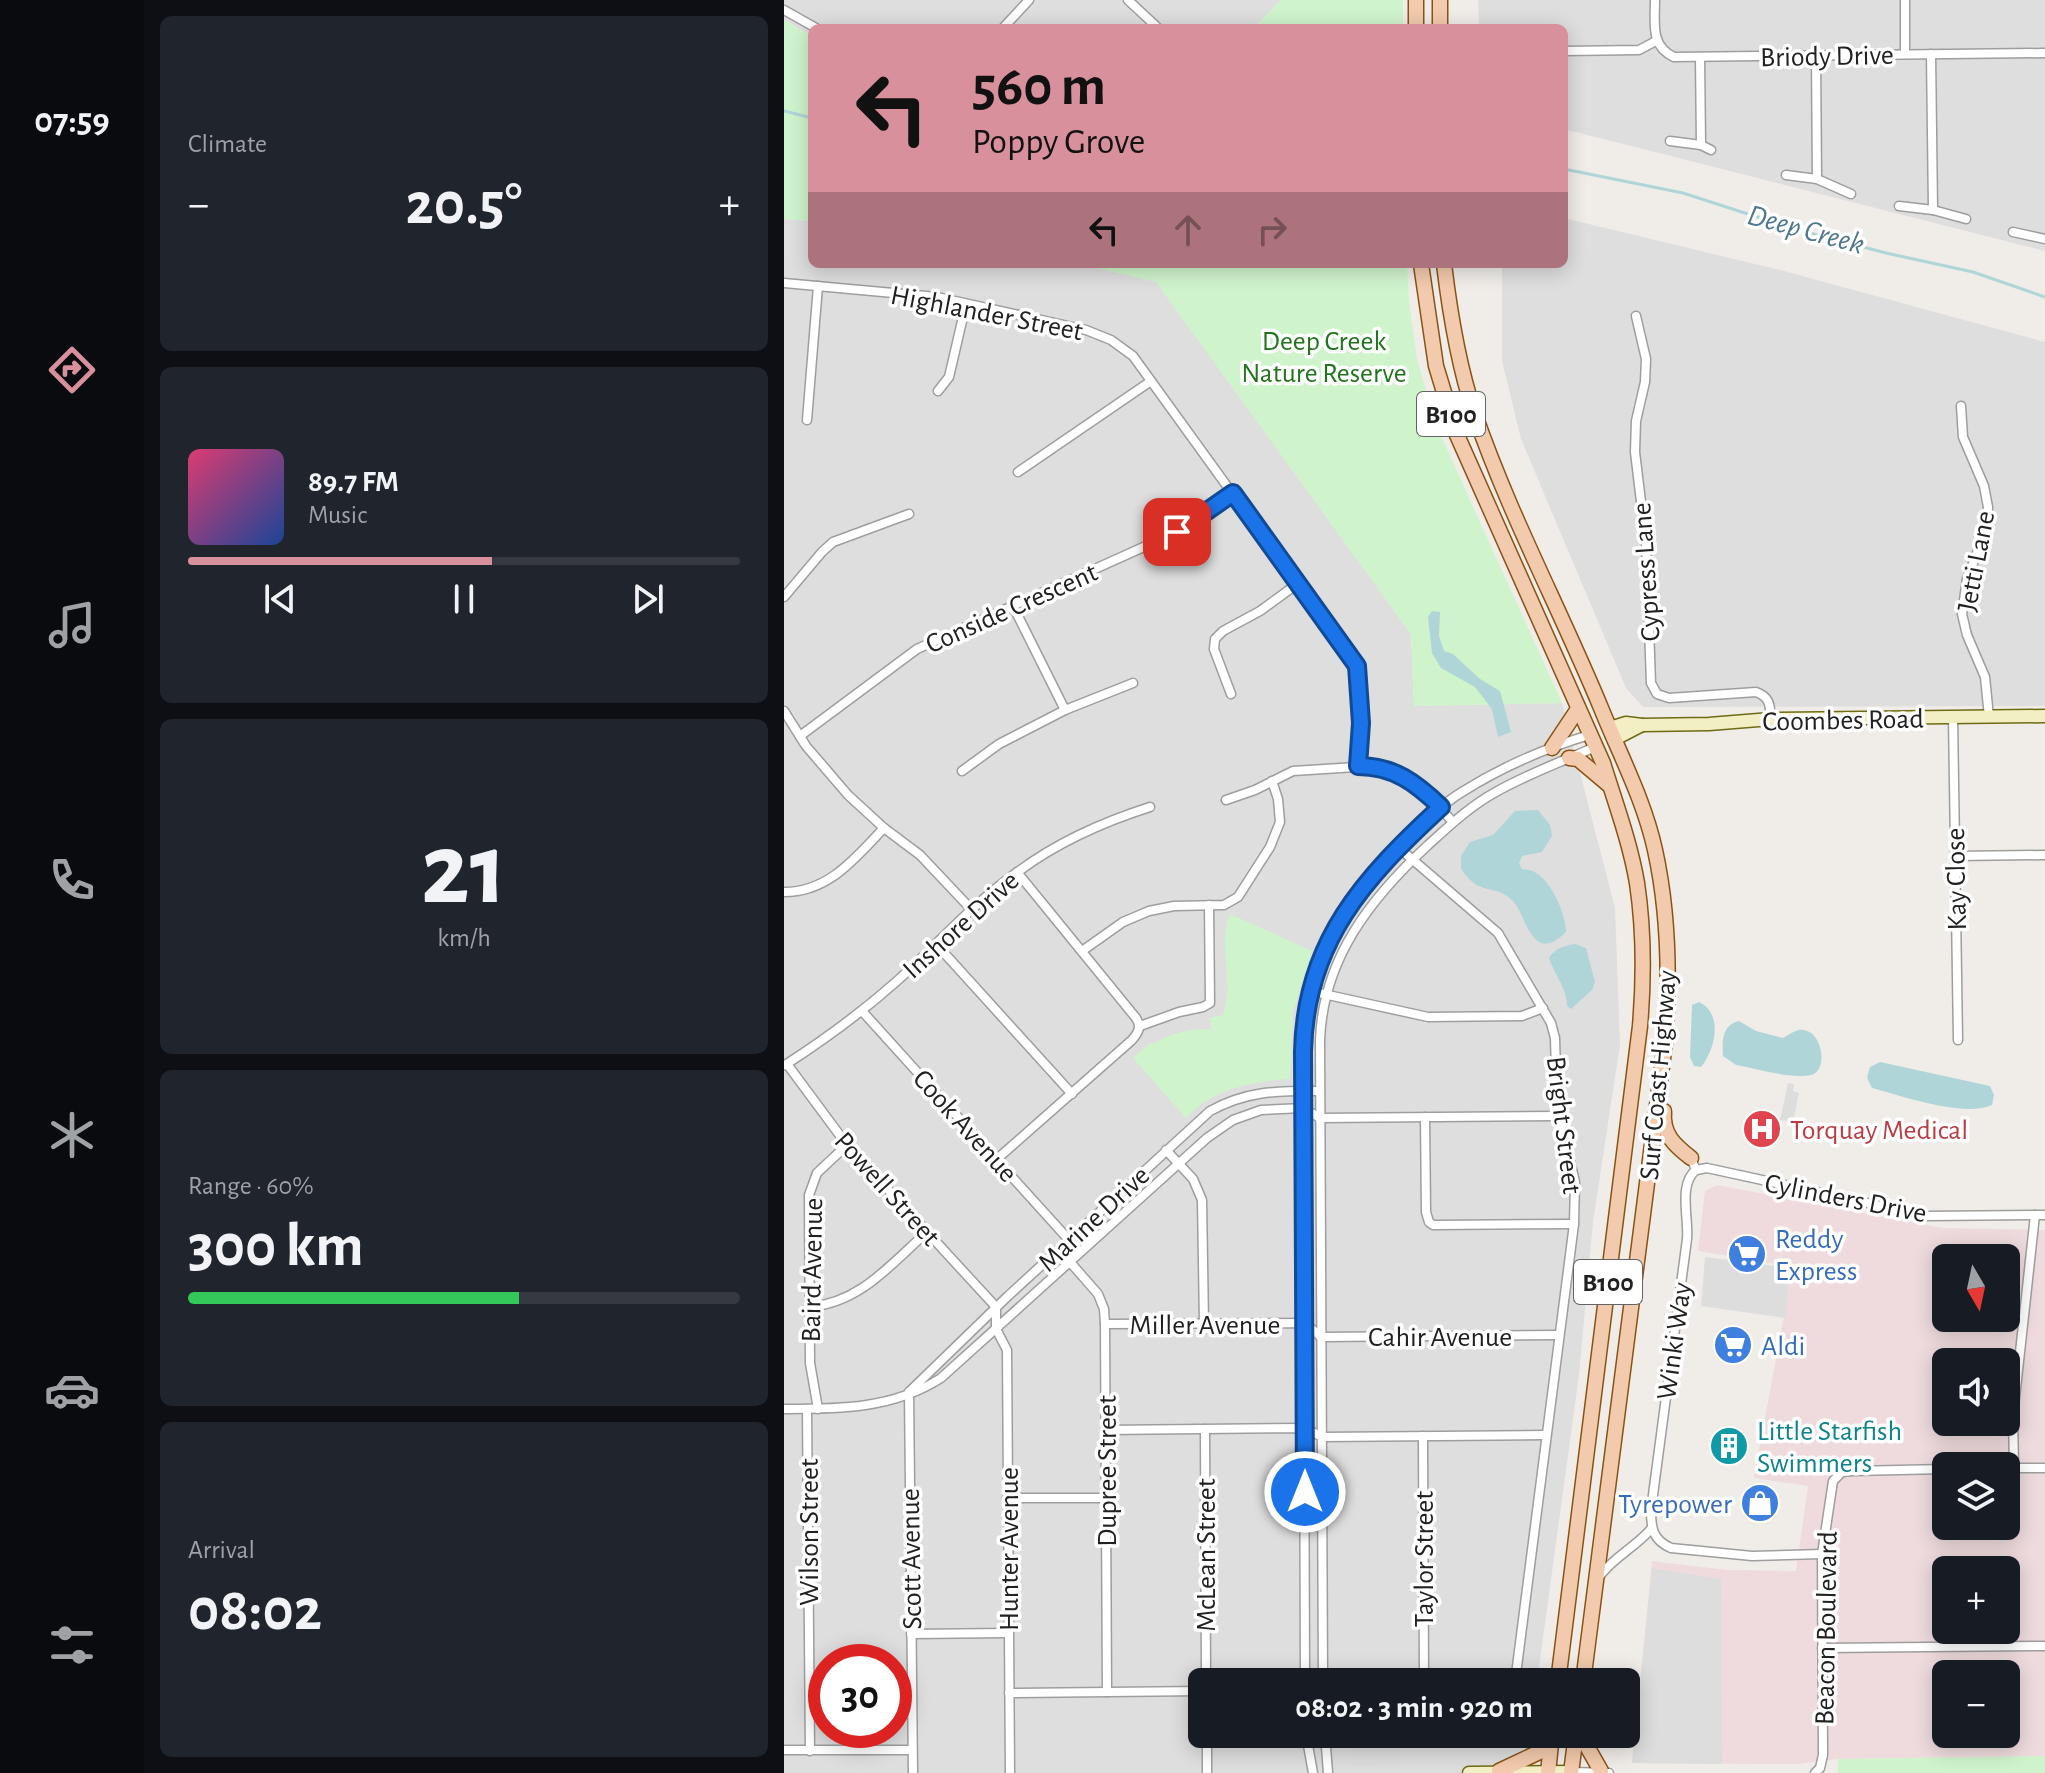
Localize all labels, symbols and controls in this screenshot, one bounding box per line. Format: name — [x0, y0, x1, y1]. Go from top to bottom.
street label: Briody Drive — [1760, 42, 1894, 72]
icon: left — [840, 56, 944, 160]
text: 560 m — [972, 59, 1106, 115]
text: 07:59 — [34, 103, 110, 139]
text: Poppy Grove — [972, 124, 1145, 160]
text: Climate — [188, 131, 267, 157]
text: 20.5° — [406, 175, 522, 235]
text: − — [188, 183, 209, 227]
text: + — [719, 183, 740, 227]
water label: Deep Creek — [1744, 200, 1867, 260]
icon: left — [1082, 208, 1126, 252]
icon: ahead — [1166, 208, 1210, 252]
icon: right — [1250, 208, 1294, 252]
street label: Highlander Street — [888, 282, 1085, 346]
park label: Deep Creek Nature Reserve — [1241, 328, 1407, 388]
icon: directions — [44, 342, 100, 398]
road number: B100 — [1417, 392, 1485, 436]
text: 89.7 FM — [308, 467, 399, 497]
pin — [1143, 498, 1211, 566]
street label: Cypress Lane — [1628, 501, 1666, 642]
text: Music — [308, 502, 367, 528]
street label: Jetti Lane — [1953, 509, 2000, 614]
icon: arrive — [1155, 510, 1199, 554]
street label: Conside Crescent — [922, 559, 1102, 659]
icon: previous — [258, 577, 302, 621]
icon: pause — [442, 577, 486, 621]
icon: next — [626, 577, 670, 621]
icon: music — [44, 597, 100, 653]
street label: Coombes Road — [1762, 706, 1924, 736]
text: 21 — [421, 819, 507, 923]
street label: Kay Close — [1942, 827, 1972, 931]
icon: phone — [44, 852, 100, 908]
street label: Inshore Drive — [898, 867, 1025, 984]
text: km/h — [437, 925, 491, 951]
street label: Surf Coast Highway — [1636, 969, 1682, 1181]
street label: Bright Street — [1541, 1055, 1585, 1196]
street label: Cook Avenue — [907, 1065, 1022, 1188]
icon: climate — [44, 1107, 100, 1163]
hospital icon: Torquay Medical — [1741, 1108, 1783, 1150]
place label: Torquay Medical — [1790, 1117, 1968, 1145]
street label: Powell Street — [828, 1127, 945, 1252]
street label: Marine Drive — [1033, 1161, 1155, 1278]
street label: Cylinders Drive — [1762, 1170, 1929, 1228]
text: Range · 60% — [188, 1173, 314, 1199]
street label: Baird Avenue — [798, 1198, 828, 1343]
text: 300 km — [188, 1217, 364, 1277]
place label: Reddy Express — [1775, 1226, 1857, 1286]
supermarket icon: Reddy Express — [1726, 1233, 1768, 1275]
north arrow — [1932, 1244, 2020, 1332]
map controls — [1932, 1244, 2020, 1748]
road number: B100 — [1574, 1260, 1642, 1304]
street label: Winki Way — [1653, 1281, 1697, 1402]
street label: Miller Avenue — [1130, 1312, 1280, 1340]
street label: Cahir Avenue — [1368, 1324, 1512, 1352]
supermarket icon: Aldi — [1712, 1324, 1754, 1366]
place label: Aldi — [1761, 1333, 1805, 1361]
button: sound — [1932, 1348, 2020, 1436]
icon: car — [44, 1362, 100, 1418]
street label: Dupree Street — [1094, 1395, 1122, 1547]
place label: Little Starfish Swimmers — [1757, 1418, 1902, 1478]
building icon: Little Starfish Swimmers — [1708, 1425, 1750, 1467]
position arrow — [1263, 1450, 1347, 1534]
button: layers — [1932, 1452, 2020, 1540]
street label: Wilson Street — [796, 1458, 824, 1606]
street label: Hunter Avenue — [996, 1467, 1024, 1631]
street label: McLean Street — [1193, 1478, 1221, 1632]
shop icon: Tyrepower — [1739, 1482, 1781, 1524]
street label: Scott Avenue — [897, 1488, 927, 1630]
street label: Taylor Street — [1411, 1491, 1439, 1627]
place label: Tyrepower — [1618, 1491, 1732, 1519]
street label: Beacon Boulevard — [1811, 1531, 1843, 1725]
text: Arrival — [188, 1537, 255, 1563]
button: + — [1932, 1556, 2020, 1644]
text: 08:02 — [188, 1581, 322, 1641]
icon: filters — [44, 1617, 100, 1673]
speed limit sign: 30 — [808, 1644, 912, 1748]
button: − — [1932, 1660, 2020, 1748]
text: 08:02 · 3 min · 920 m — [1295, 1693, 1533, 1723]

